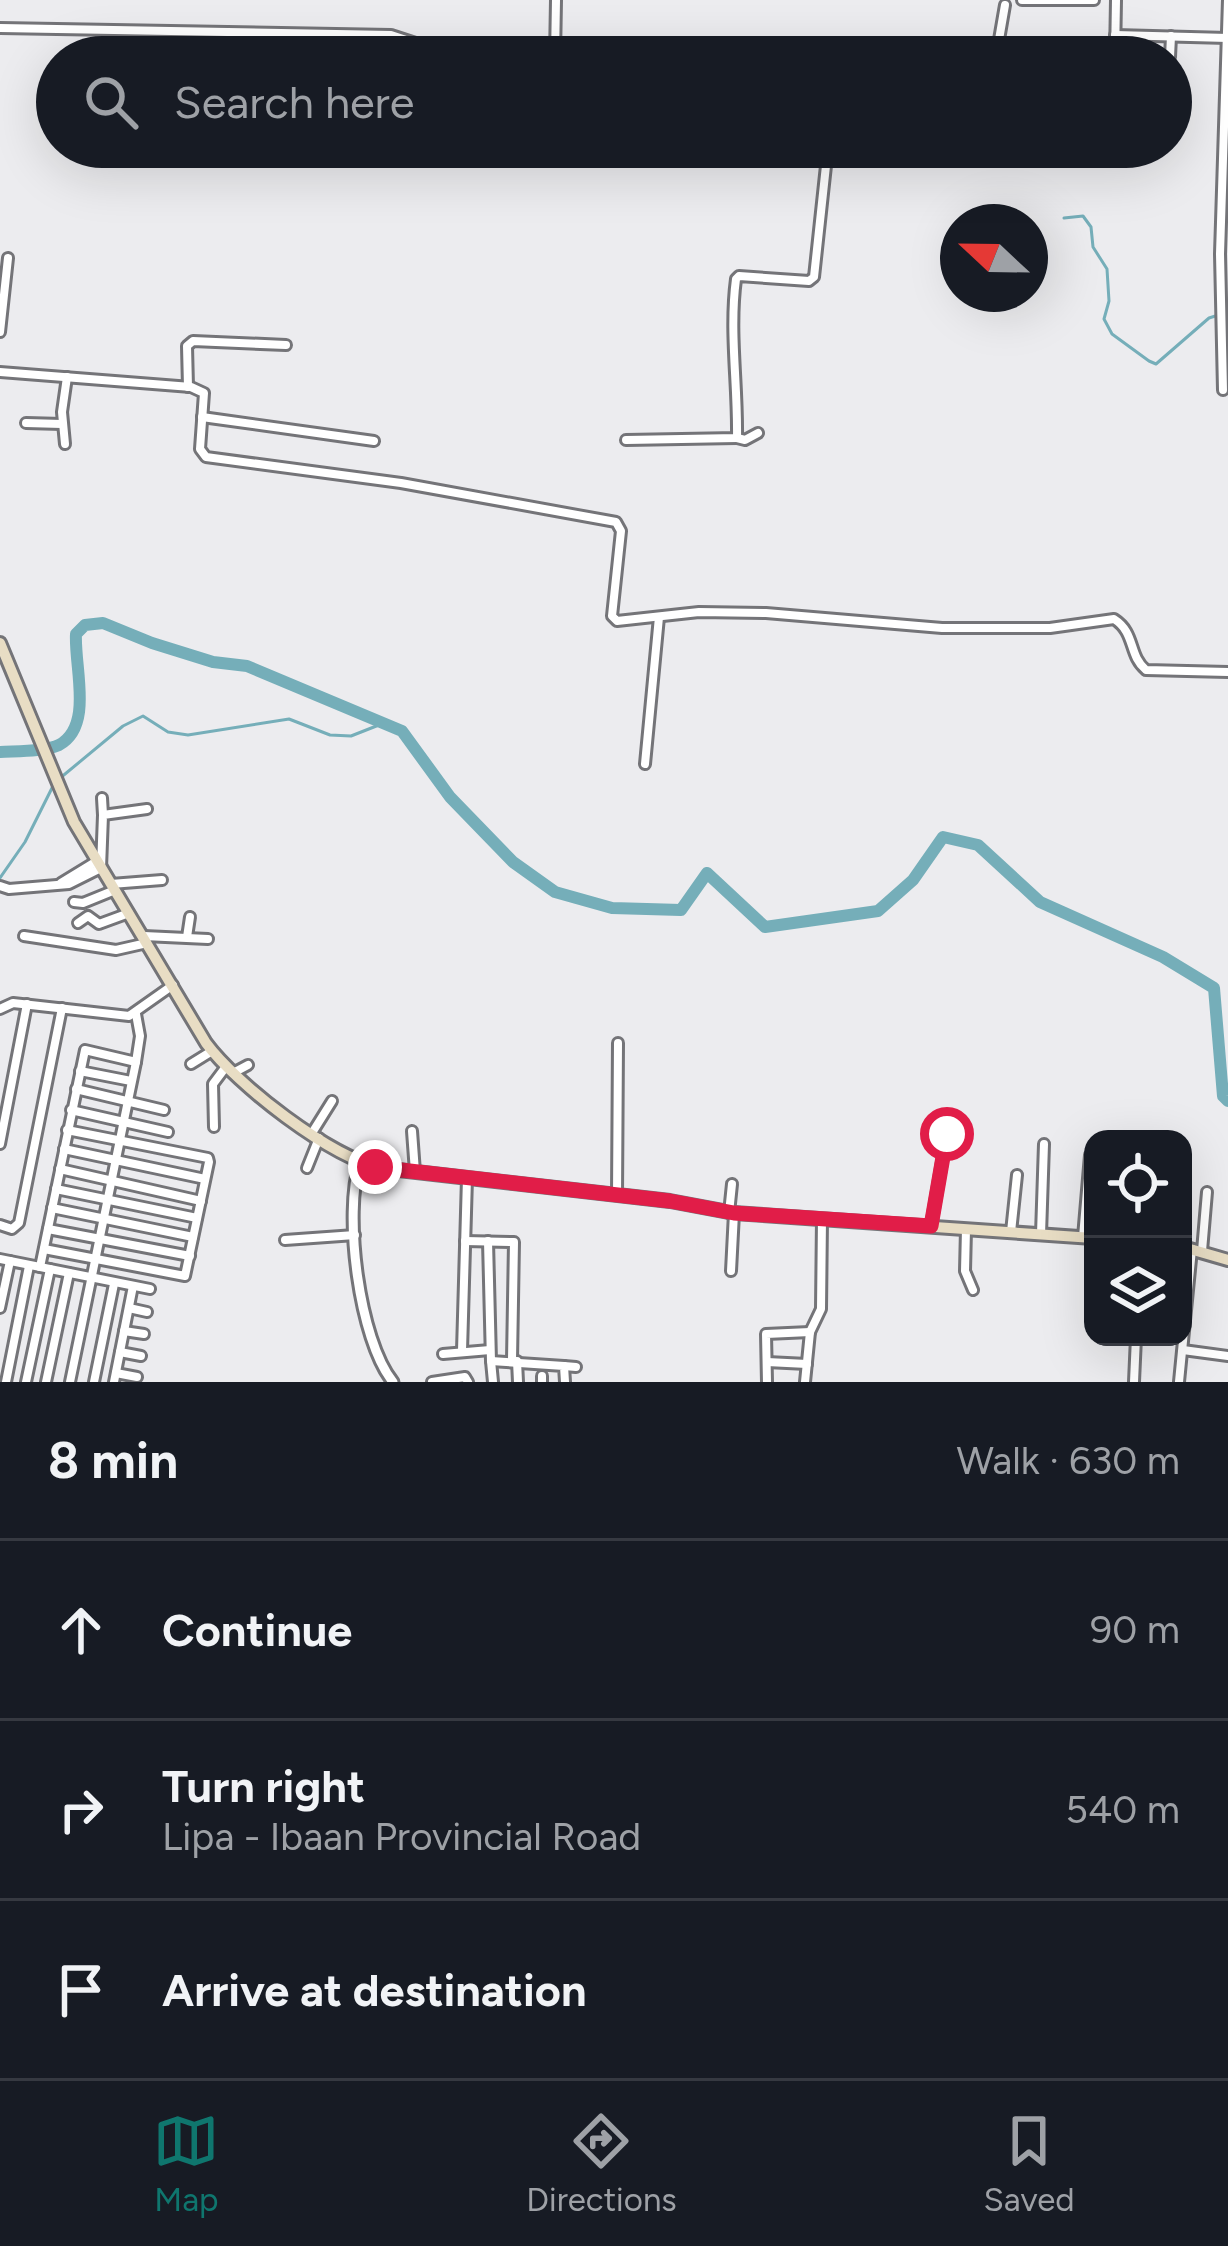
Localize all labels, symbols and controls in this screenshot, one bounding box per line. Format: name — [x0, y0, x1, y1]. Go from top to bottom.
search box — [36, 36, 1192, 168]
icon: search — [78, 69, 144, 135]
text: Search here — [174, 75, 414, 129]
north arrow — [940, 204, 1048, 312]
route start — [920, 1107, 974, 1161]
map controls — [1084, 1130, 1192, 1346]
button: locate — [1084, 1130, 1192, 1238]
route end — [348, 1140, 402, 1194]
button: layers — [1084, 1238, 1192, 1346]
text: 8 min — [48, 1430, 178, 1491]
text: Walk · 630 m — [956, 1437, 1180, 1484]
icon: ahead — [48, 1597, 114, 1663]
text: Continue — [162, 1603, 352, 1657]
text: 90 m — [1090, 1606, 1180, 1653]
text: Turn right — [162, 1759, 365, 1813]
icon: right — [48, 1777, 114, 1843]
text: 540 m — [1066, 1786, 1180, 1833]
text: Lipa - Ibaan Provincial Road — [162, 1813, 641, 1860]
icon: arrive — [48, 1957, 114, 2023]
text: Arrive at destination — [162, 1963, 586, 2017]
tab: Map — [153, 2108, 219, 2219]
tab: Directions — [526, 2108, 677, 2219]
tab: Saved — [984, 2108, 1075, 2219]

